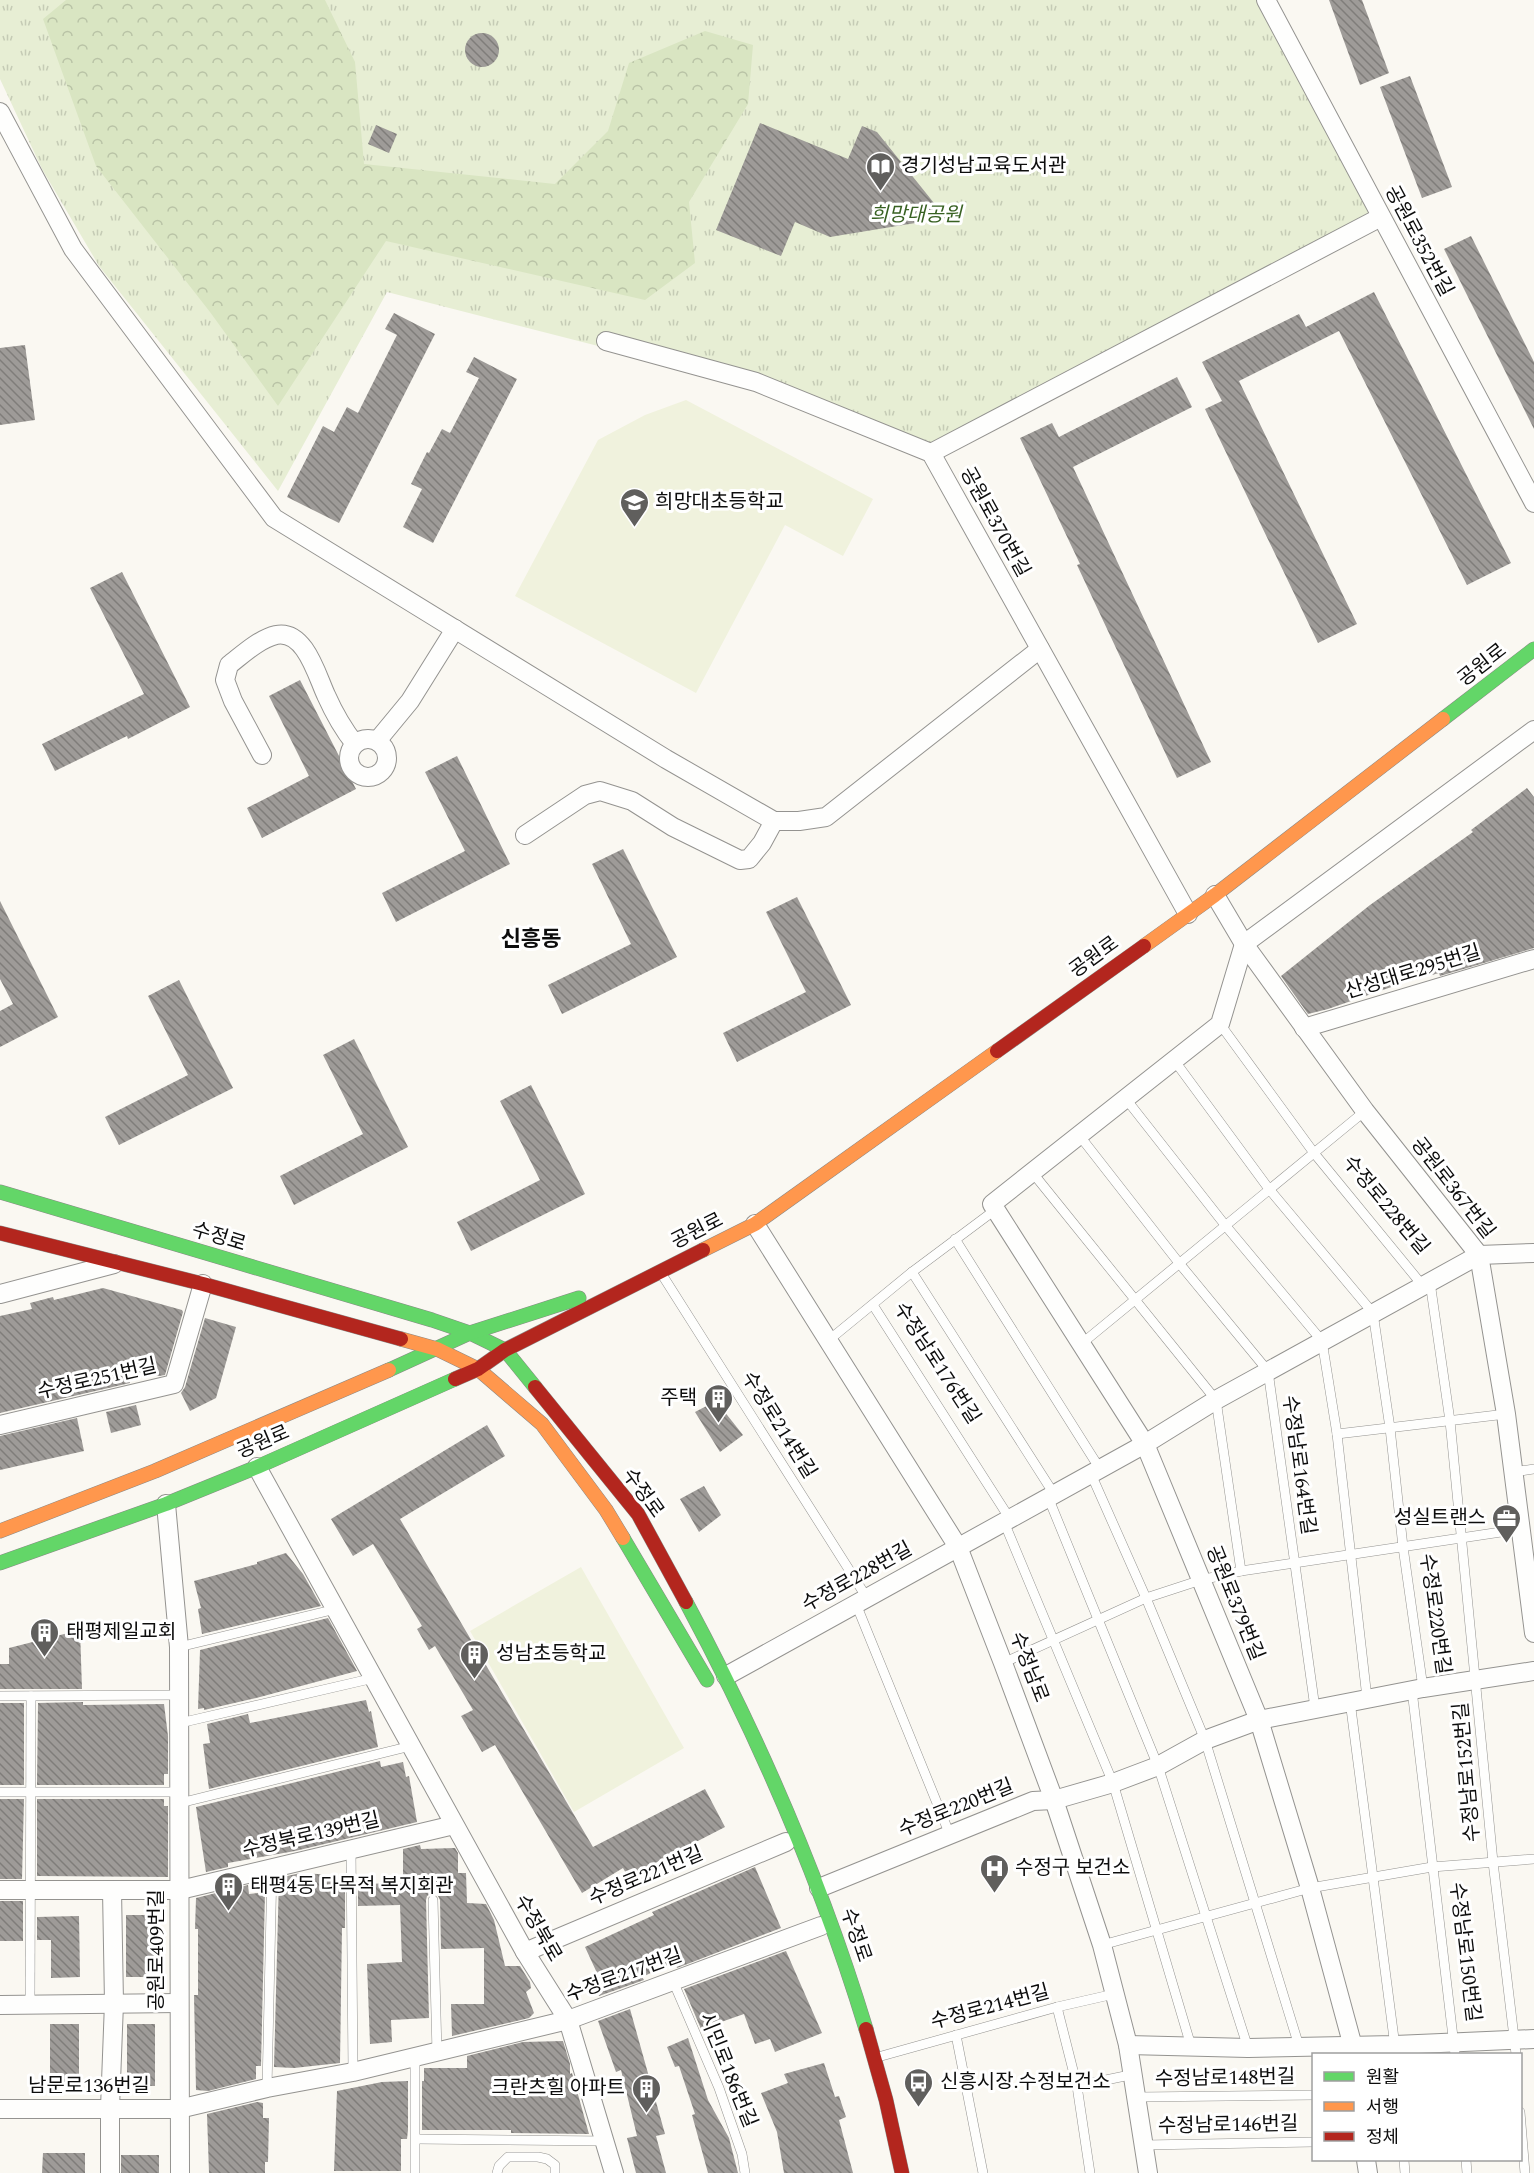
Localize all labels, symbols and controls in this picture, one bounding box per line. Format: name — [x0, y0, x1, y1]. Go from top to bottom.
library icon: 경기성남교육도서관 — [864, 150, 896, 192]
place label: 경기성남교육도서관 — [901, 151, 1067, 181]
street label: 공원로352번길 — [1377, 180, 1461, 302]
park label: 희망대공원 — [870, 200, 964, 230]
street label: 공원로370번길 — [952, 461, 1038, 583]
school or university icon: 희망대초등학교 — [618, 486, 650, 528]
place label: 희망대초등학교 — [655, 487, 784, 517]
street label: 공원로 — [1451, 636, 1513, 694]
district label: 신흥동 — [501, 923, 561, 956]
street label: 공원로 — [1063, 929, 1125, 985]
street label: 산성대로295번길 — [1341, 937, 1485, 1007]
street label: 공원로367번길 — [1404, 1131, 1502, 1245]
street label: 수정로228번길 — [1335, 1149, 1437, 1261]
street label: 공원로 — [666, 1205, 728, 1257]
street label: 수정로 — [188, 1215, 250, 1259]
street label: 수정남로176번길 — [886, 1296, 988, 1430]
street label: 수정로251번길 — [34, 1351, 160, 1407]
street label: 수정로214번길 — [734, 1365, 824, 1485]
building icon: 주택 — [702, 1382, 734, 1424]
place label: 주택 — [660, 1383, 697, 1413]
street label: 수정남로164번길 — [1274, 1393, 1324, 1537]
street label: 공원로 — [232, 1417, 294, 1467]
street label: 수정로 — [615, 1462, 671, 1524]
office icon: 성실트랜스 — [1491, 1502, 1523, 1544]
place label: 성실트랜스 — [1394, 1503, 1486, 1533]
street label: 수정로228번길 — [796, 1534, 918, 1620]
street label: 공원로379번길 — [1198, 1541, 1272, 1665]
street label: 수정로220번길 — [1412, 1552, 1458, 1676]
building icon: 태평제일교회 — [29, 1616, 61, 1658]
place label: 태평제일교회 — [66, 1617, 176, 1647]
street label: 수정남로 — [1002, 1627, 1056, 1707]
building icon: 성남초등학교 — [459, 1638, 491, 1680]
place label: 성남초등학교 — [496, 1639, 606, 1669]
street label: 수정남로152번길 — [1446, 1701, 1488, 1843]
street label: 수정로220번길 — [894, 1771, 1018, 1845]
street label: 수정북로139번길 — [239, 1805, 383, 1865]
street label: 수정로221번길 — [584, 1838, 708, 1914]
hospital icon: 수정구 보건소 — [978, 1852, 1010, 1894]
place label: 수정구 보건소 — [1015, 1853, 1130, 1883]
building icon: 태평4동 다목적 복지회관 — [213, 1870, 245, 1912]
place label: 태평4동 다목적 복지회관 — [250, 1871, 454, 1901]
street label: 수정남로150번길 — [1442, 1880, 1488, 2024]
street label: 공원로409번길 — [142, 1889, 172, 2011]
street label: 수정북로 — [507, 1889, 569, 1967]
street label: 수정로 — [833, 1904, 879, 1966]
street label: 수정로217번길 — [562, 1940, 686, 2010]
street label: 수정로214번길 — [927, 1977, 1053, 2037]
street label: 시민로186번길 — [691, 2008, 765, 2132]
legend — [1312, 2053, 1522, 2161]
street label: 수정남로148번길 — [1155, 2062, 1295, 2094]
text: 원활 — [1366, 2064, 1399, 2091]
bus stop icon: 신흥시장.수정보건소 — [903, 2066, 935, 2108]
place label: 신흥시장.수정보건소 — [940, 2067, 1111, 2097]
street label: 남문로136번길 — [28, 2071, 150, 2101]
building icon: 크란츠힐 아파트 — [630, 2072, 662, 2114]
place label: 크란츠힐 아파트 — [491, 2073, 625, 2103]
text: 서행 — [1366, 2094, 1399, 2121]
street label: 수정남로146번길 — [1158, 2109, 1298, 2141]
text: 정체 — [1366, 2124, 1399, 2151]

